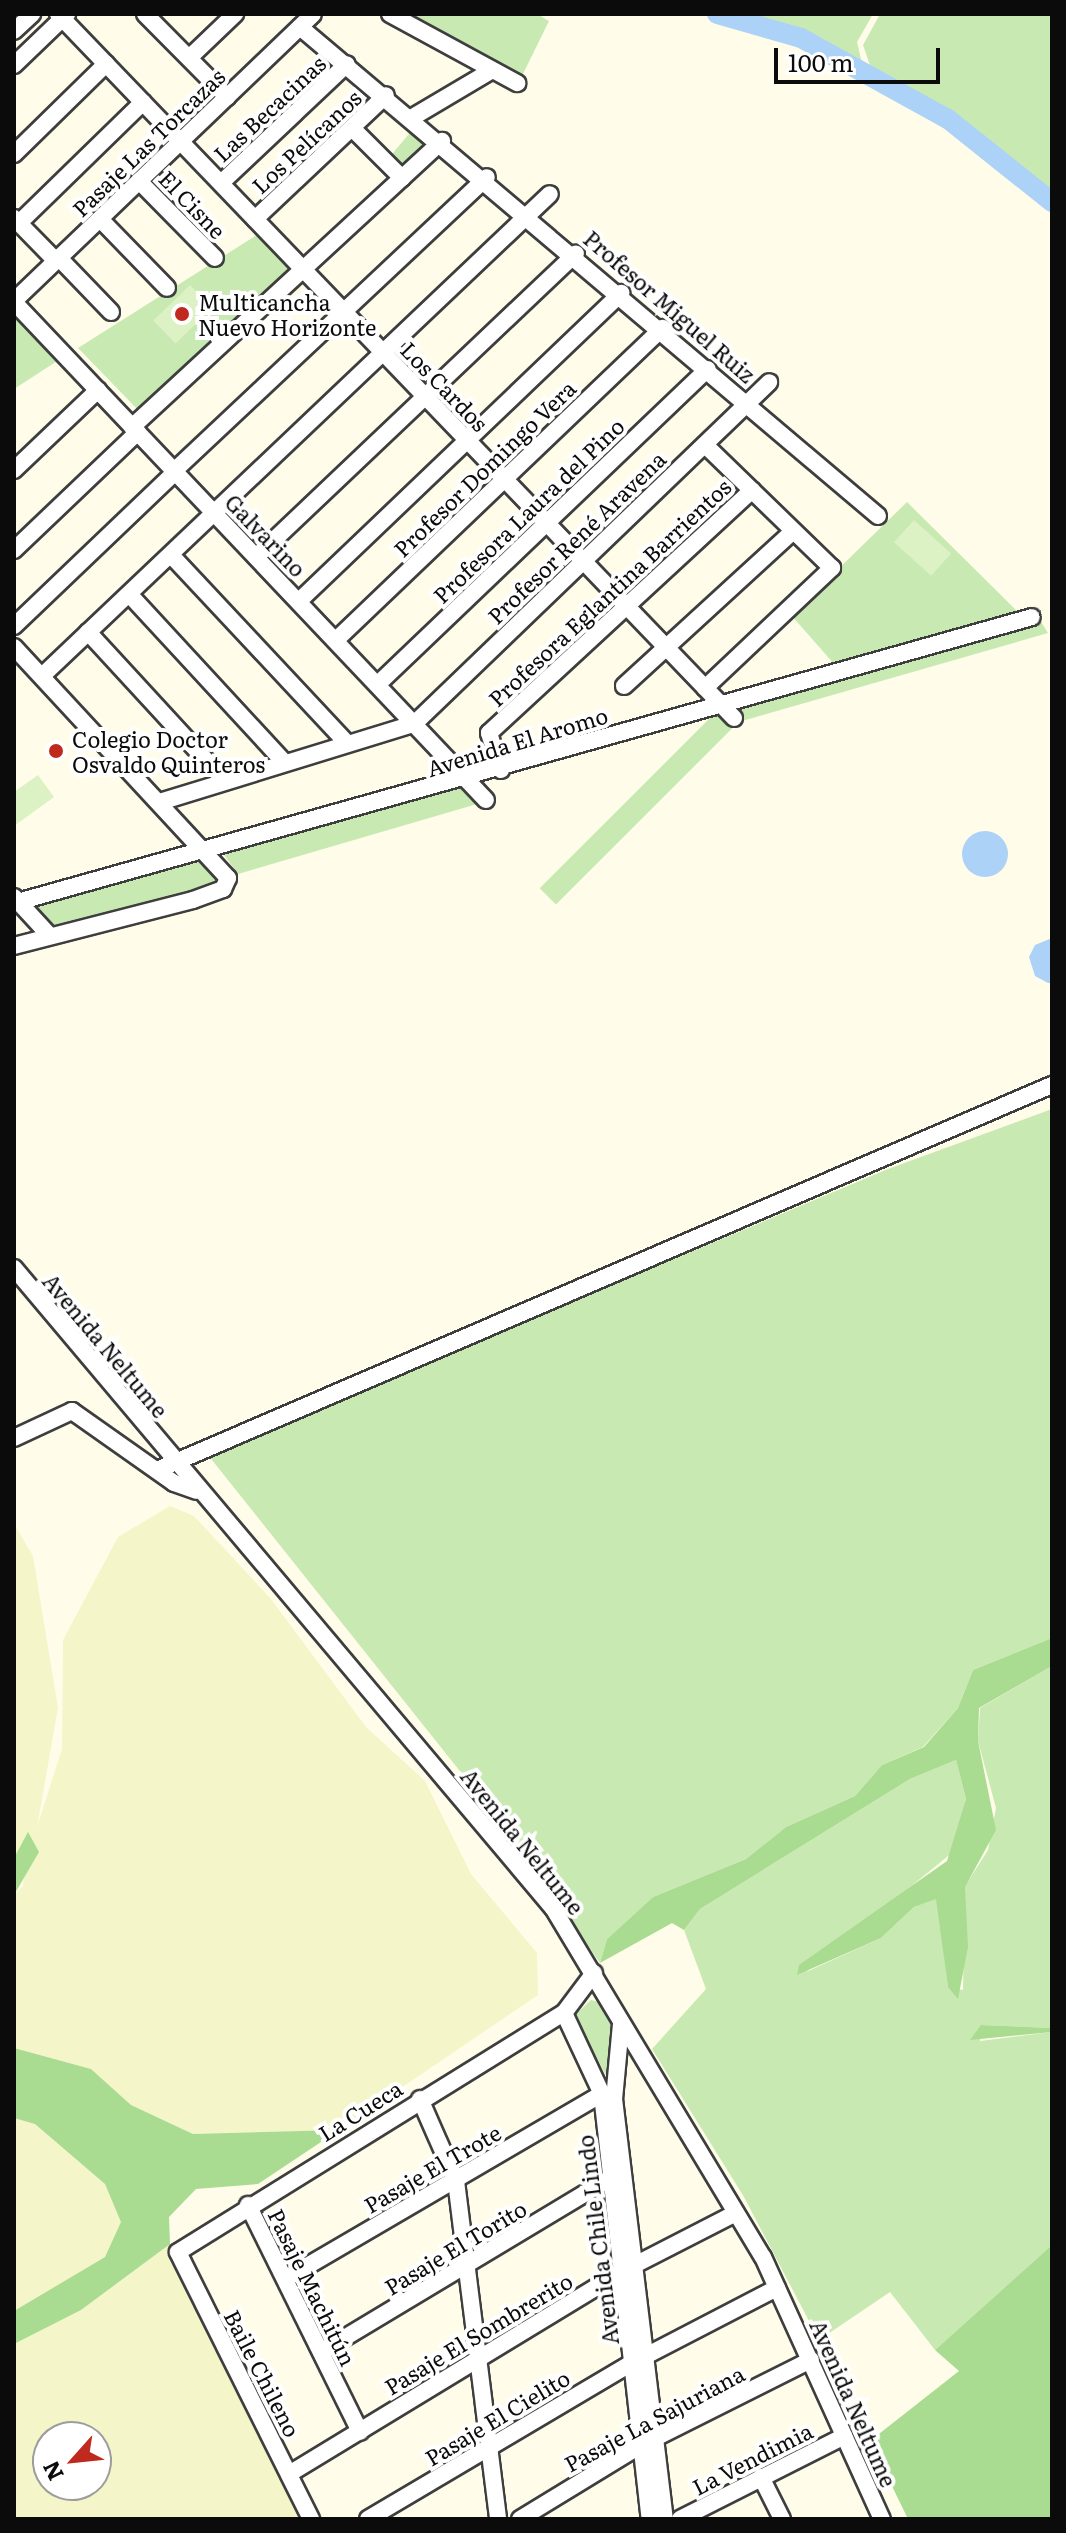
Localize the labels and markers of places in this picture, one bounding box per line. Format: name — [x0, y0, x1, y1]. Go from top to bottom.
place label: Multicancha Nuevo Horizonte — [198, 288, 376, 340]
marker: Multicancha Nuevo Horizonte — [173, 305, 191, 323]
place label: Colegio Doctor Osvaldo Quinteros — [72, 725, 265, 776]
marker: Colegio Doctor Osvaldo Quinteros — [47, 742, 65, 760]

